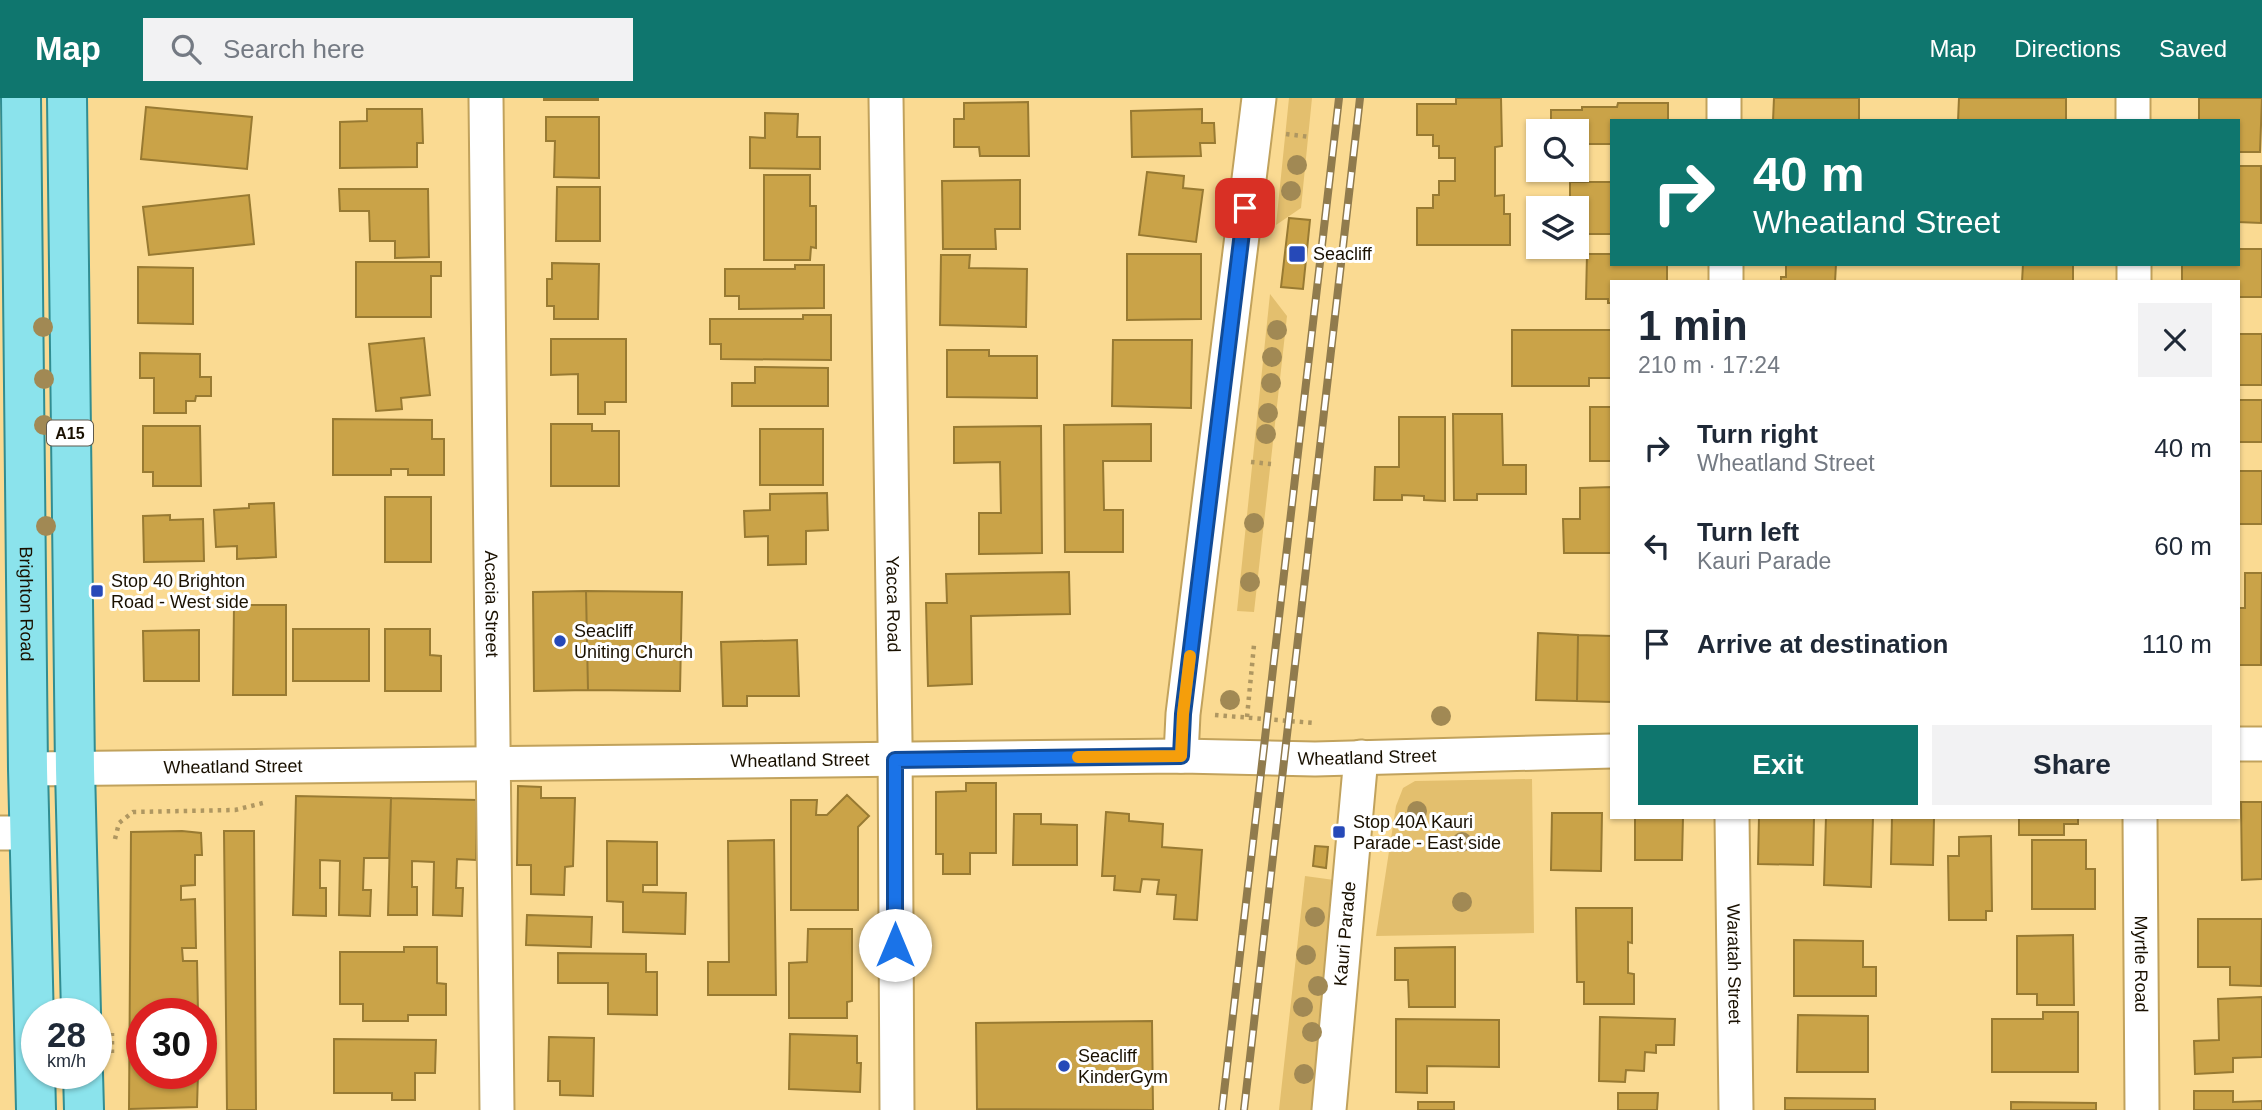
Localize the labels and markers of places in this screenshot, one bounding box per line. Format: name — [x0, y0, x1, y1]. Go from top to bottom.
pin — [1215, 178, 1275, 238]
marker: Seacliff — [1287, 244, 1307, 264]
place label: Seacliff — [1313, 244, 1373, 264]
place label: Stop 40 Brighton Road - West side — [111, 571, 249, 612]
marker: Stop 40 Brighton Road - West side — [89, 583, 105, 599]
place label: Seacliff Uniting Church — [574, 621, 693, 662]
marker: Seacliff Uniting Church — [552, 633, 568, 649]
place label: Stop 40A Kauri Parade - East side — [1353, 812, 1501, 853]
marker: Stop 40A Kauri Parade - East side — [1331, 824, 1347, 840]
place label: Seacliff KinderGym — [1078, 1046, 1168, 1087]
marker: Seacliff KinderGym — [1056, 1058, 1072, 1074]

